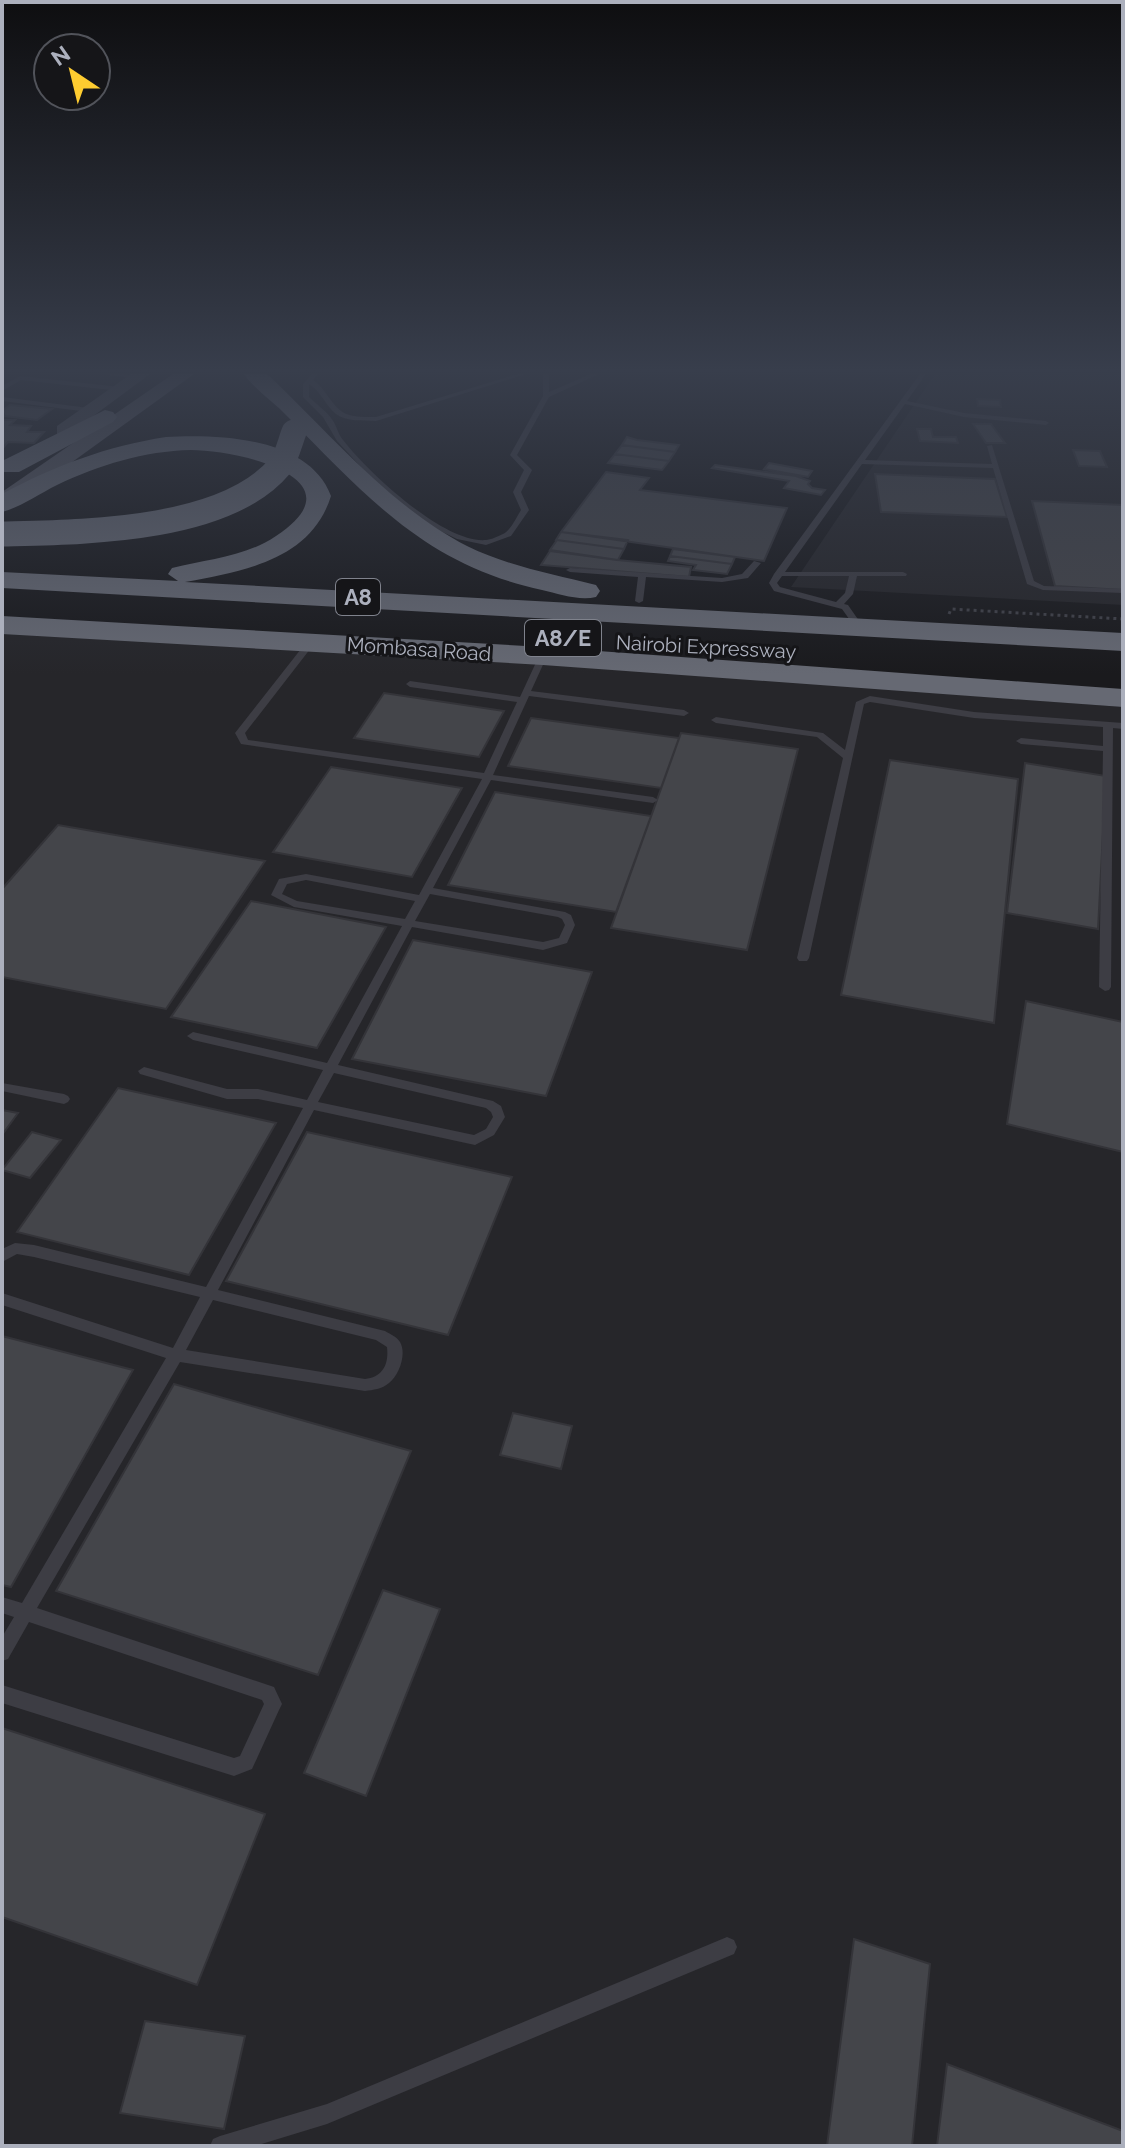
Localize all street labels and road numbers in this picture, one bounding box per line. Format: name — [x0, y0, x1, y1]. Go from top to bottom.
road number: A8 — [336, 579, 380, 615]
road number: A8/E — [525, 620, 601, 656]
street label: Nairobi Expressway — [615, 630, 797, 664]
street label: Mombasa Road — [346, 632, 492, 666]

